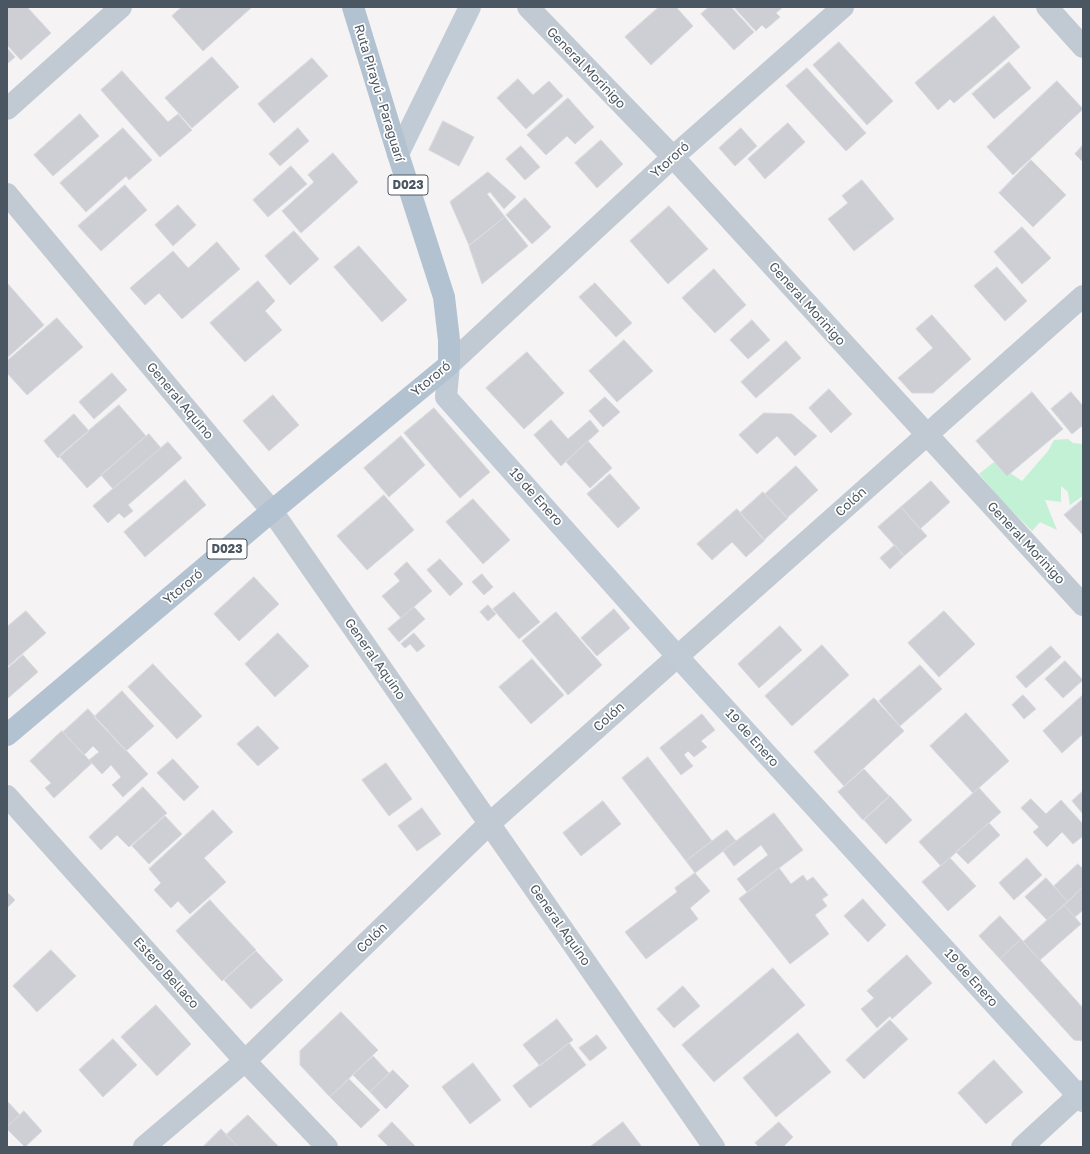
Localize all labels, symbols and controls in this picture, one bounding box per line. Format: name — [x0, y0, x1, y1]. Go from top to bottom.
street label: Ruta Pirayú - Paraguarí — [351, 23, 407, 163]
street label: General Morinigo — [543, 24, 629, 112]
street label: Ytororó — [647, 139, 693, 181]
road number: D023 — [388, 175, 428, 195]
street label: General Morinigo — [765, 259, 849, 349]
street label: Ytororó — [408, 358, 454, 400]
street label: General Aquino — [143, 359, 217, 443]
street label: 19 de Enero — [506, 465, 566, 529]
street label: Colón — [832, 484, 870, 520]
street label: General Morinigo — [984, 499, 1068, 587]
road number: D023 — [207, 539, 247, 559]
street label: Ytororó — [160, 566, 206, 608]
street label: General Aquino — [341, 615, 409, 703]
street label: Colón — [590, 699, 628, 735]
street label: 19 de Enero — [722, 706, 782, 770]
street label: General Aquino — [526, 881, 594, 969]
street label: Colón — [353, 920, 391, 956]
street label: Estero Bellaco — [130, 934, 202, 1012]
street label: 19 de Enero — [941, 946, 1001, 1010]

